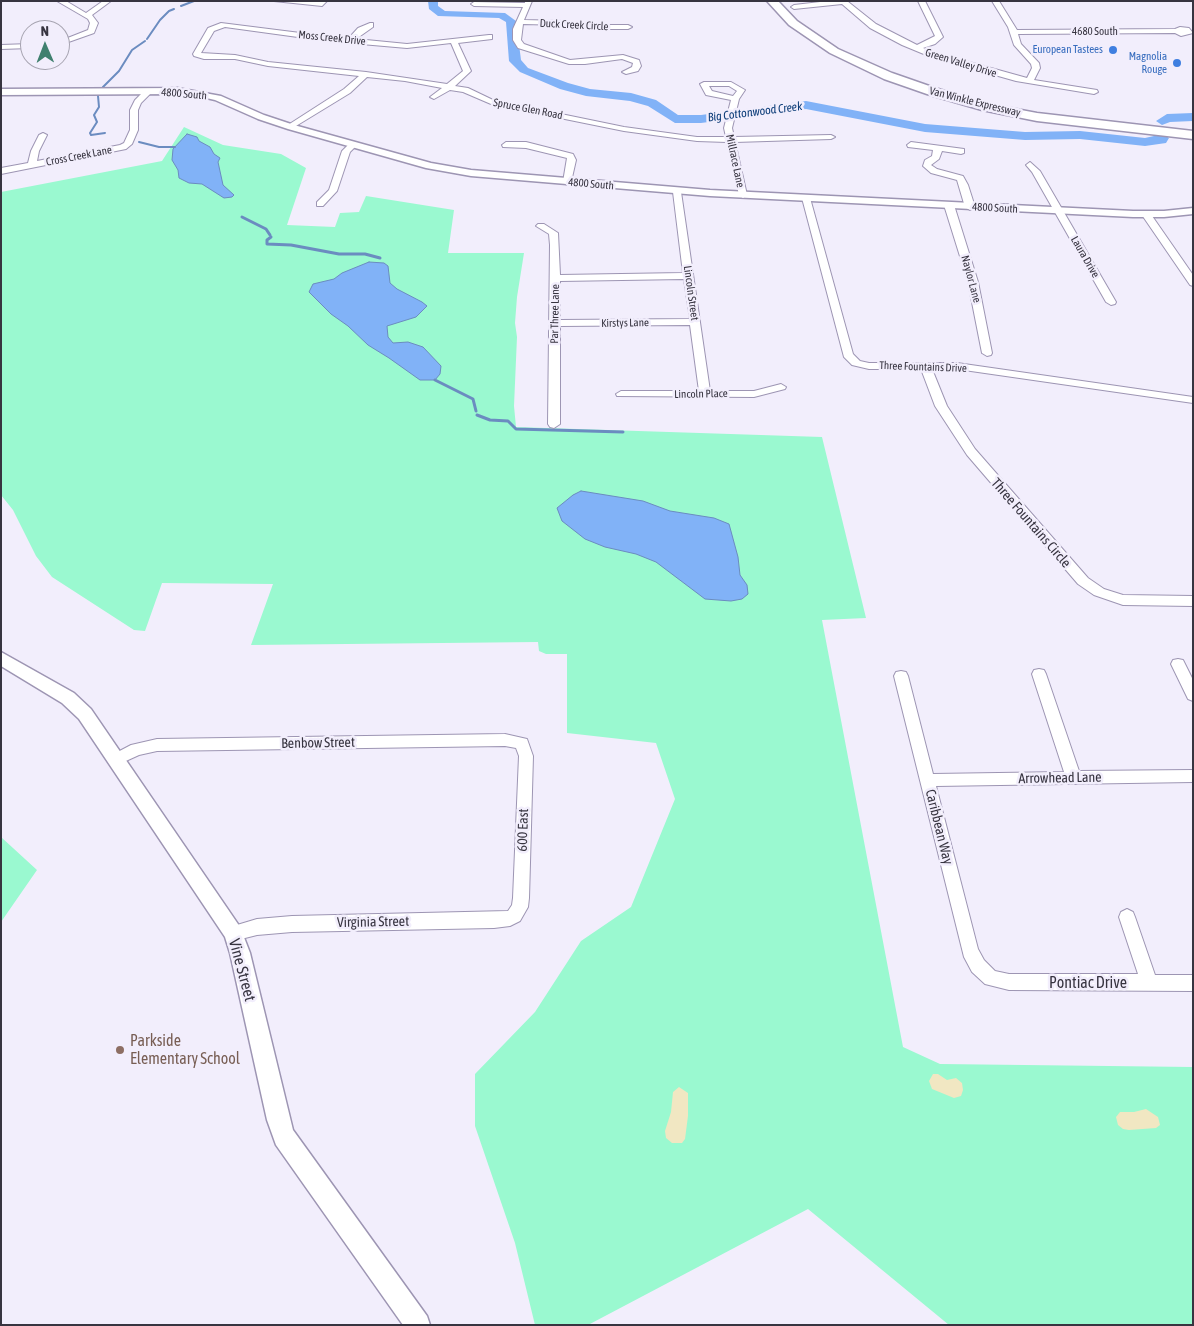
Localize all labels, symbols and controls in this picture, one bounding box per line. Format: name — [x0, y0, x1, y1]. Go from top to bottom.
street label: Duck Creek Circle — [539, 17, 609, 33]
north arrow — [20, 20, 70, 70]
text: N — [40, 23, 49, 39]
street label: 4680 South — [1072, 25, 1118, 39]
street label: Moss Creek Drive — [298, 28, 366, 48]
place label: European Tastees — [1032, 43, 1103, 57]
marker: European Tastees — [1107, 44, 1119, 56]
street label: Green Valley Drive — [924, 46, 998, 80]
place label: Magnolia Rouge — [1129, 50, 1167, 76]
marker: Magnolia Rouge — [1171, 57, 1183, 69]
street label: Van Winkle Expressway — [928, 84, 1022, 120]
street label: 4800 South — [161, 85, 207, 103]
street label: Spruce Glen Road — [492, 96, 564, 122]
water label: Big Cottonwood Creek — [707, 99, 803, 125]
street label: Millrace Lane — [723, 133, 747, 189]
street label: Cross Creek Lane — [45, 143, 113, 169]
street label: 4800 South — [568, 175, 614, 193]
street label: 4800 South — [972, 200, 1018, 216]
street label: Laura Drive — [1068, 234, 1102, 280]
street label: Naylor Lane — [958, 254, 984, 304]
street label: Lincoln Street — [681, 265, 701, 321]
street label: Par Three Lane — [548, 284, 562, 344]
street label: Kirstys Lane — [601, 316, 649, 330]
street label: Three Fountains Drive — [879, 359, 967, 375]
street label: Lincoln Place — [674, 387, 728, 401]
street label: Three Fountains Circle — [988, 475, 1074, 571]
street label: Benbow Street — [281, 734, 355, 752]
street label: Arrowhead Lane — [1018, 769, 1102, 787]
street label: Caribbean Way — [922, 788, 956, 866]
street label: 600 East — [514, 808, 532, 852]
street label: Virginia Street — [337, 913, 409, 931]
street label: Vine Street — [224, 937, 260, 1003]
street label: Pontiac Drive — [1049, 973, 1127, 993]
place label: Parkside Elementary School — [130, 1031, 240, 1069]
marker: Parkside Elementary School — [114, 1044, 126, 1056]

